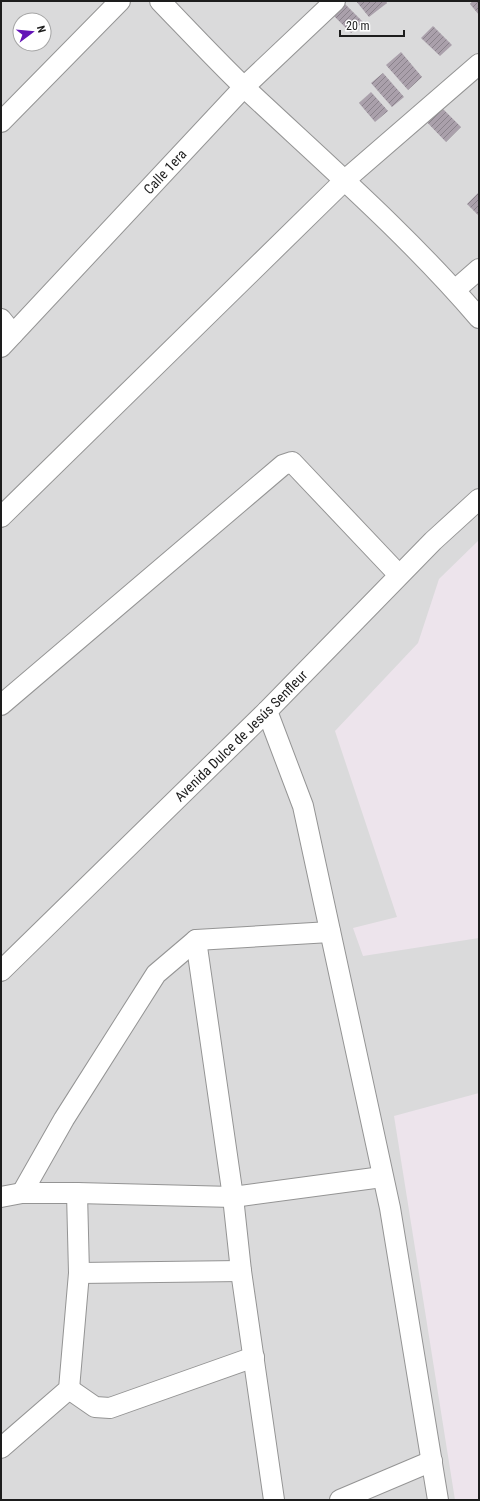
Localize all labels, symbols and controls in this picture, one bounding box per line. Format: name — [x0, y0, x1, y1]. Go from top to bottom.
north arrow — [12, 12, 52, 52]
scale bar — [340, 12, 404, 38]
text: 20 m — [346, 19, 370, 33]
text: N — [34, 24, 48, 35]
street label: Calle 1era — [140, 146, 190, 197]
street label: Avenida Dulce de Jesús Senfleur — [172, 667, 310, 805]

